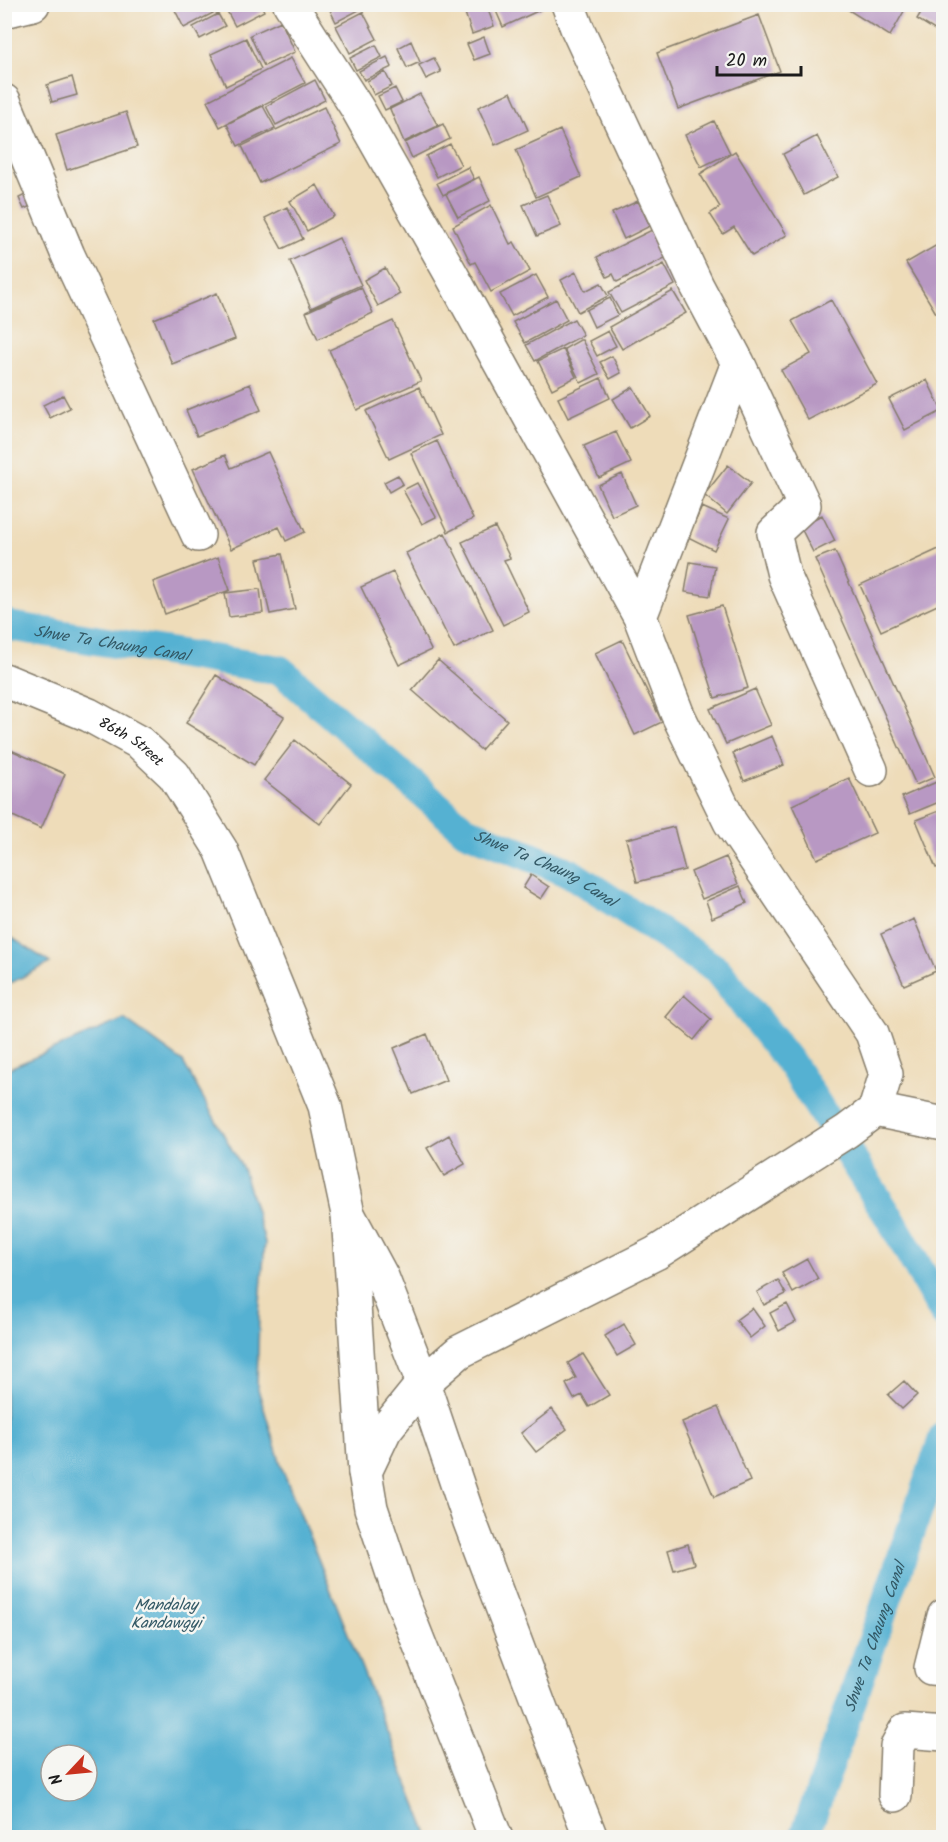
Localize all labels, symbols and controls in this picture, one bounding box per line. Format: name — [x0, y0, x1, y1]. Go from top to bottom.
scale bar — [717, 39, 801, 77]
text: 20 m — [726, 47, 767, 76]
water label: Shwe Ta Chaung Canal — [32, 619, 194, 670]
street label: 86th Street — [94, 711, 169, 773]
water label: Shwe Ta Chaung Canal — [469, 824, 624, 916]
water label: Shwe Ta Chaung Canal — [838, 1556, 914, 1716]
water label: Mandalay Kandawgyi — [131, 1593, 205, 1636]
north arrow — [39, 1743, 99, 1803]
text: N — [43, 1769, 70, 1789]

